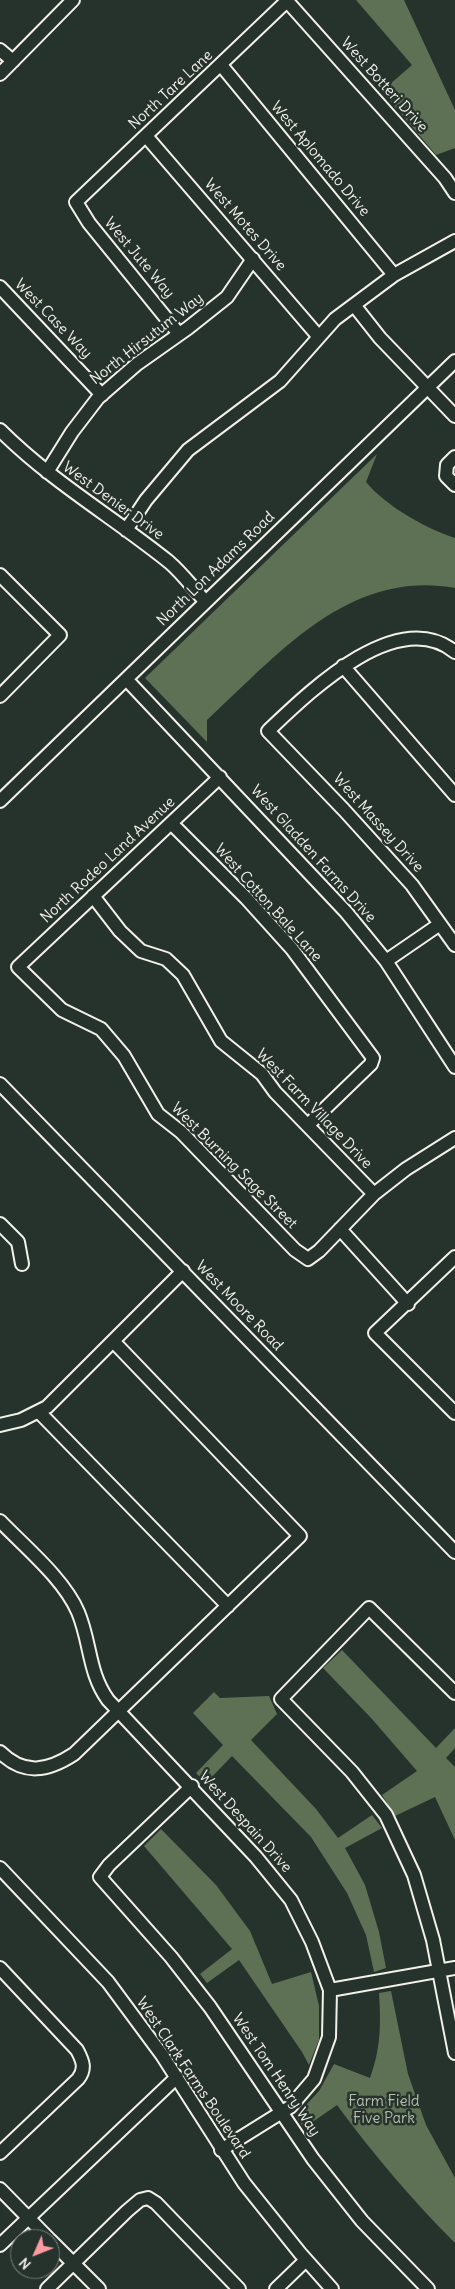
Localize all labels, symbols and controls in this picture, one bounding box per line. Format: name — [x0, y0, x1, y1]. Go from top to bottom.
street label: West Botteri Drive — [337, 34, 431, 136]
street label: North Tare Lane — [125, 47, 217, 133]
street label: West Aplomado Drive — [267, 98, 373, 220]
street label: West Motes Drive — [200, 175, 290, 275]
street label: West Jute Way — [100, 214, 178, 302]
street label: West Case Way — [11, 276, 95, 362]
street label: North Hirsutum Way — [87, 289, 207, 389]
street label: West Denier Drive — [59, 458, 167, 544]
street label: North Lon Adams Road — [153, 508, 279, 630]
street label: West Massey Drive — [329, 770, 427, 876]
street label: West Gladden Farms Drive — [247, 782, 379, 926]
street label: North Rodeo Land Avenue — [37, 793, 179, 927]
street label: West Cotton Bale Lane — [210, 840, 326, 966]
street label: West Farm Village Drive — [252, 1045, 376, 1173]
street label: West Burning Sage Street — [167, 1099, 301, 1233]
street label: West Moore Road — [192, 1257, 286, 1355]
street label: West Despain Drive — [195, 1768, 295, 1876]
street label: West Clark Farms Boulevard — [132, 1994, 254, 2162]
street label: West Tom Henry Way — [228, 2010, 324, 2140]
park label: Farm Field Five Park — [348, 2093, 420, 2128]
north arrow — [10, 2229, 60, 2279]
text: N — [15, 2254, 35, 2273]

